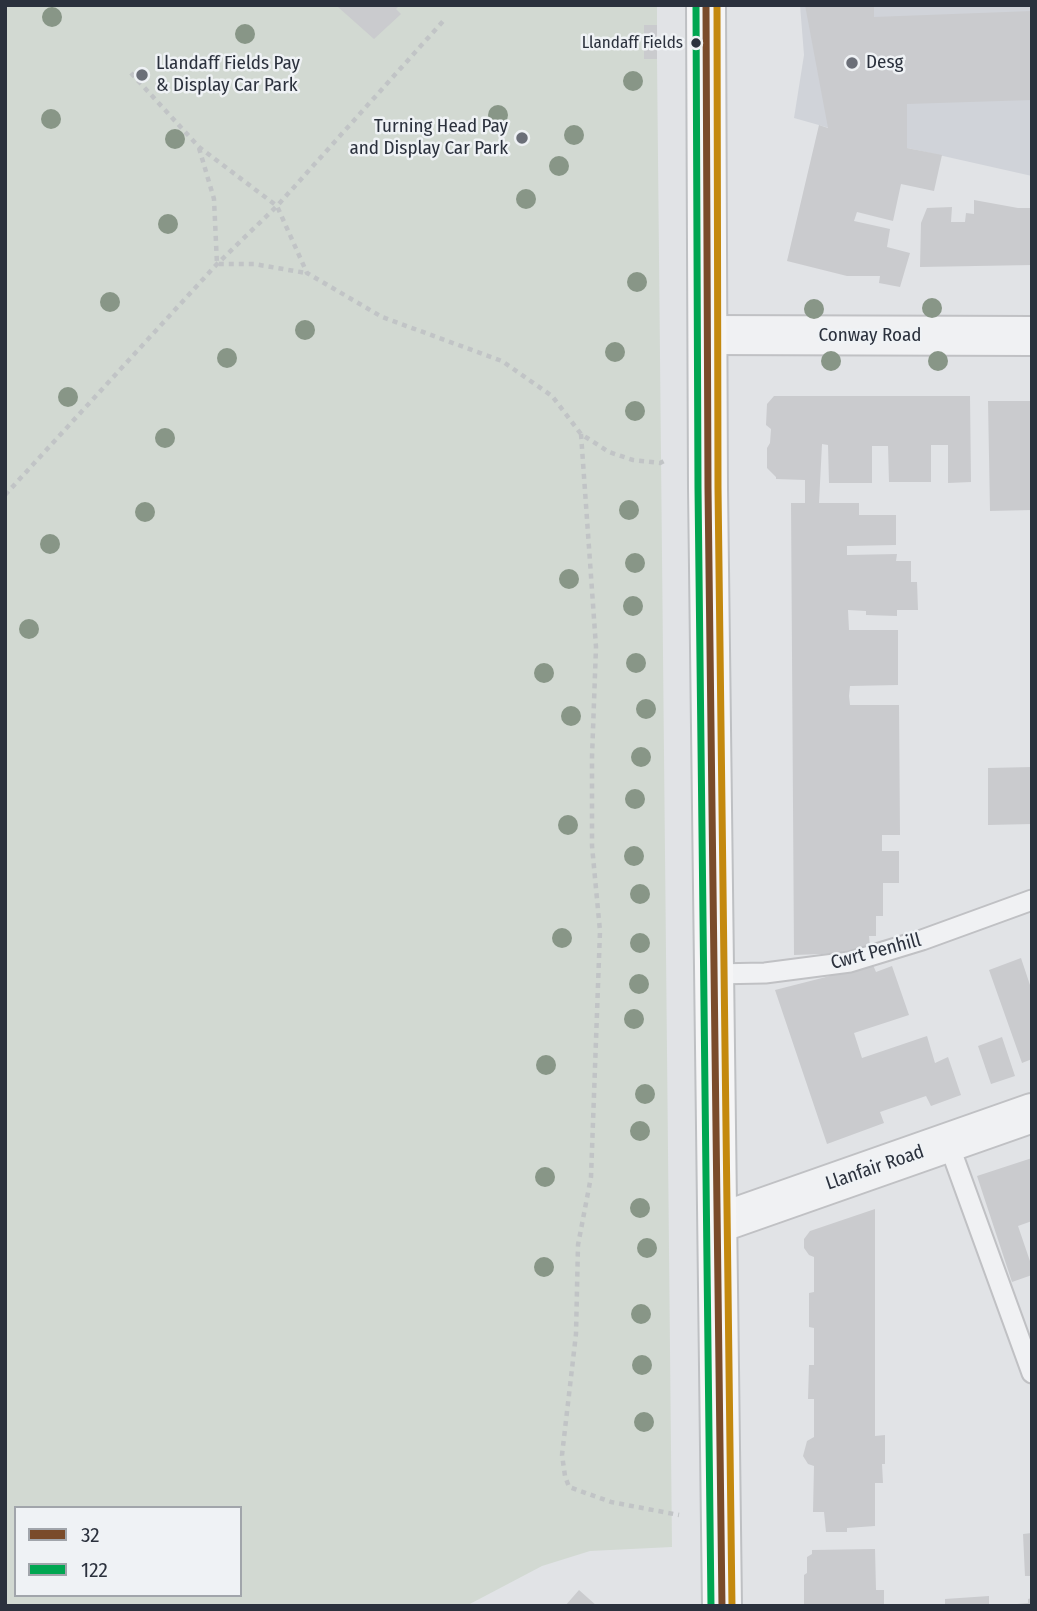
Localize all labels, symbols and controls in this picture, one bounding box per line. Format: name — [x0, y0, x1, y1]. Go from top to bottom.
place label: Llandaff Fields — [582, 33, 683, 53]
marker: Llandaff Fields — [689, 36, 703, 50]
place label: Desg — [866, 52, 903, 74]
place label: Llandaff Fields Pay & Display Car Park — [156, 53, 300, 97]
marker: Desg — [844, 55, 860, 71]
marker: Llandaff Fields Pay & Display Car Park — [134, 67, 150, 83]
place label: Turning Head Pay and Display Car Park — [349, 116, 508, 160]
marker: Turning Head Pay and Display Car Park — [514, 130, 530, 146]
street label: Conway Road — [819, 325, 921, 347]
street label: Cwrt Penhill — [828, 929, 924, 975]
street label: Llanfair Road — [823, 1141, 927, 1195]
legend — [14, 1506, 242, 1597]
text: 32 — [81, 1522, 100, 1548]
text: 122 — [81, 1557, 108, 1583]

